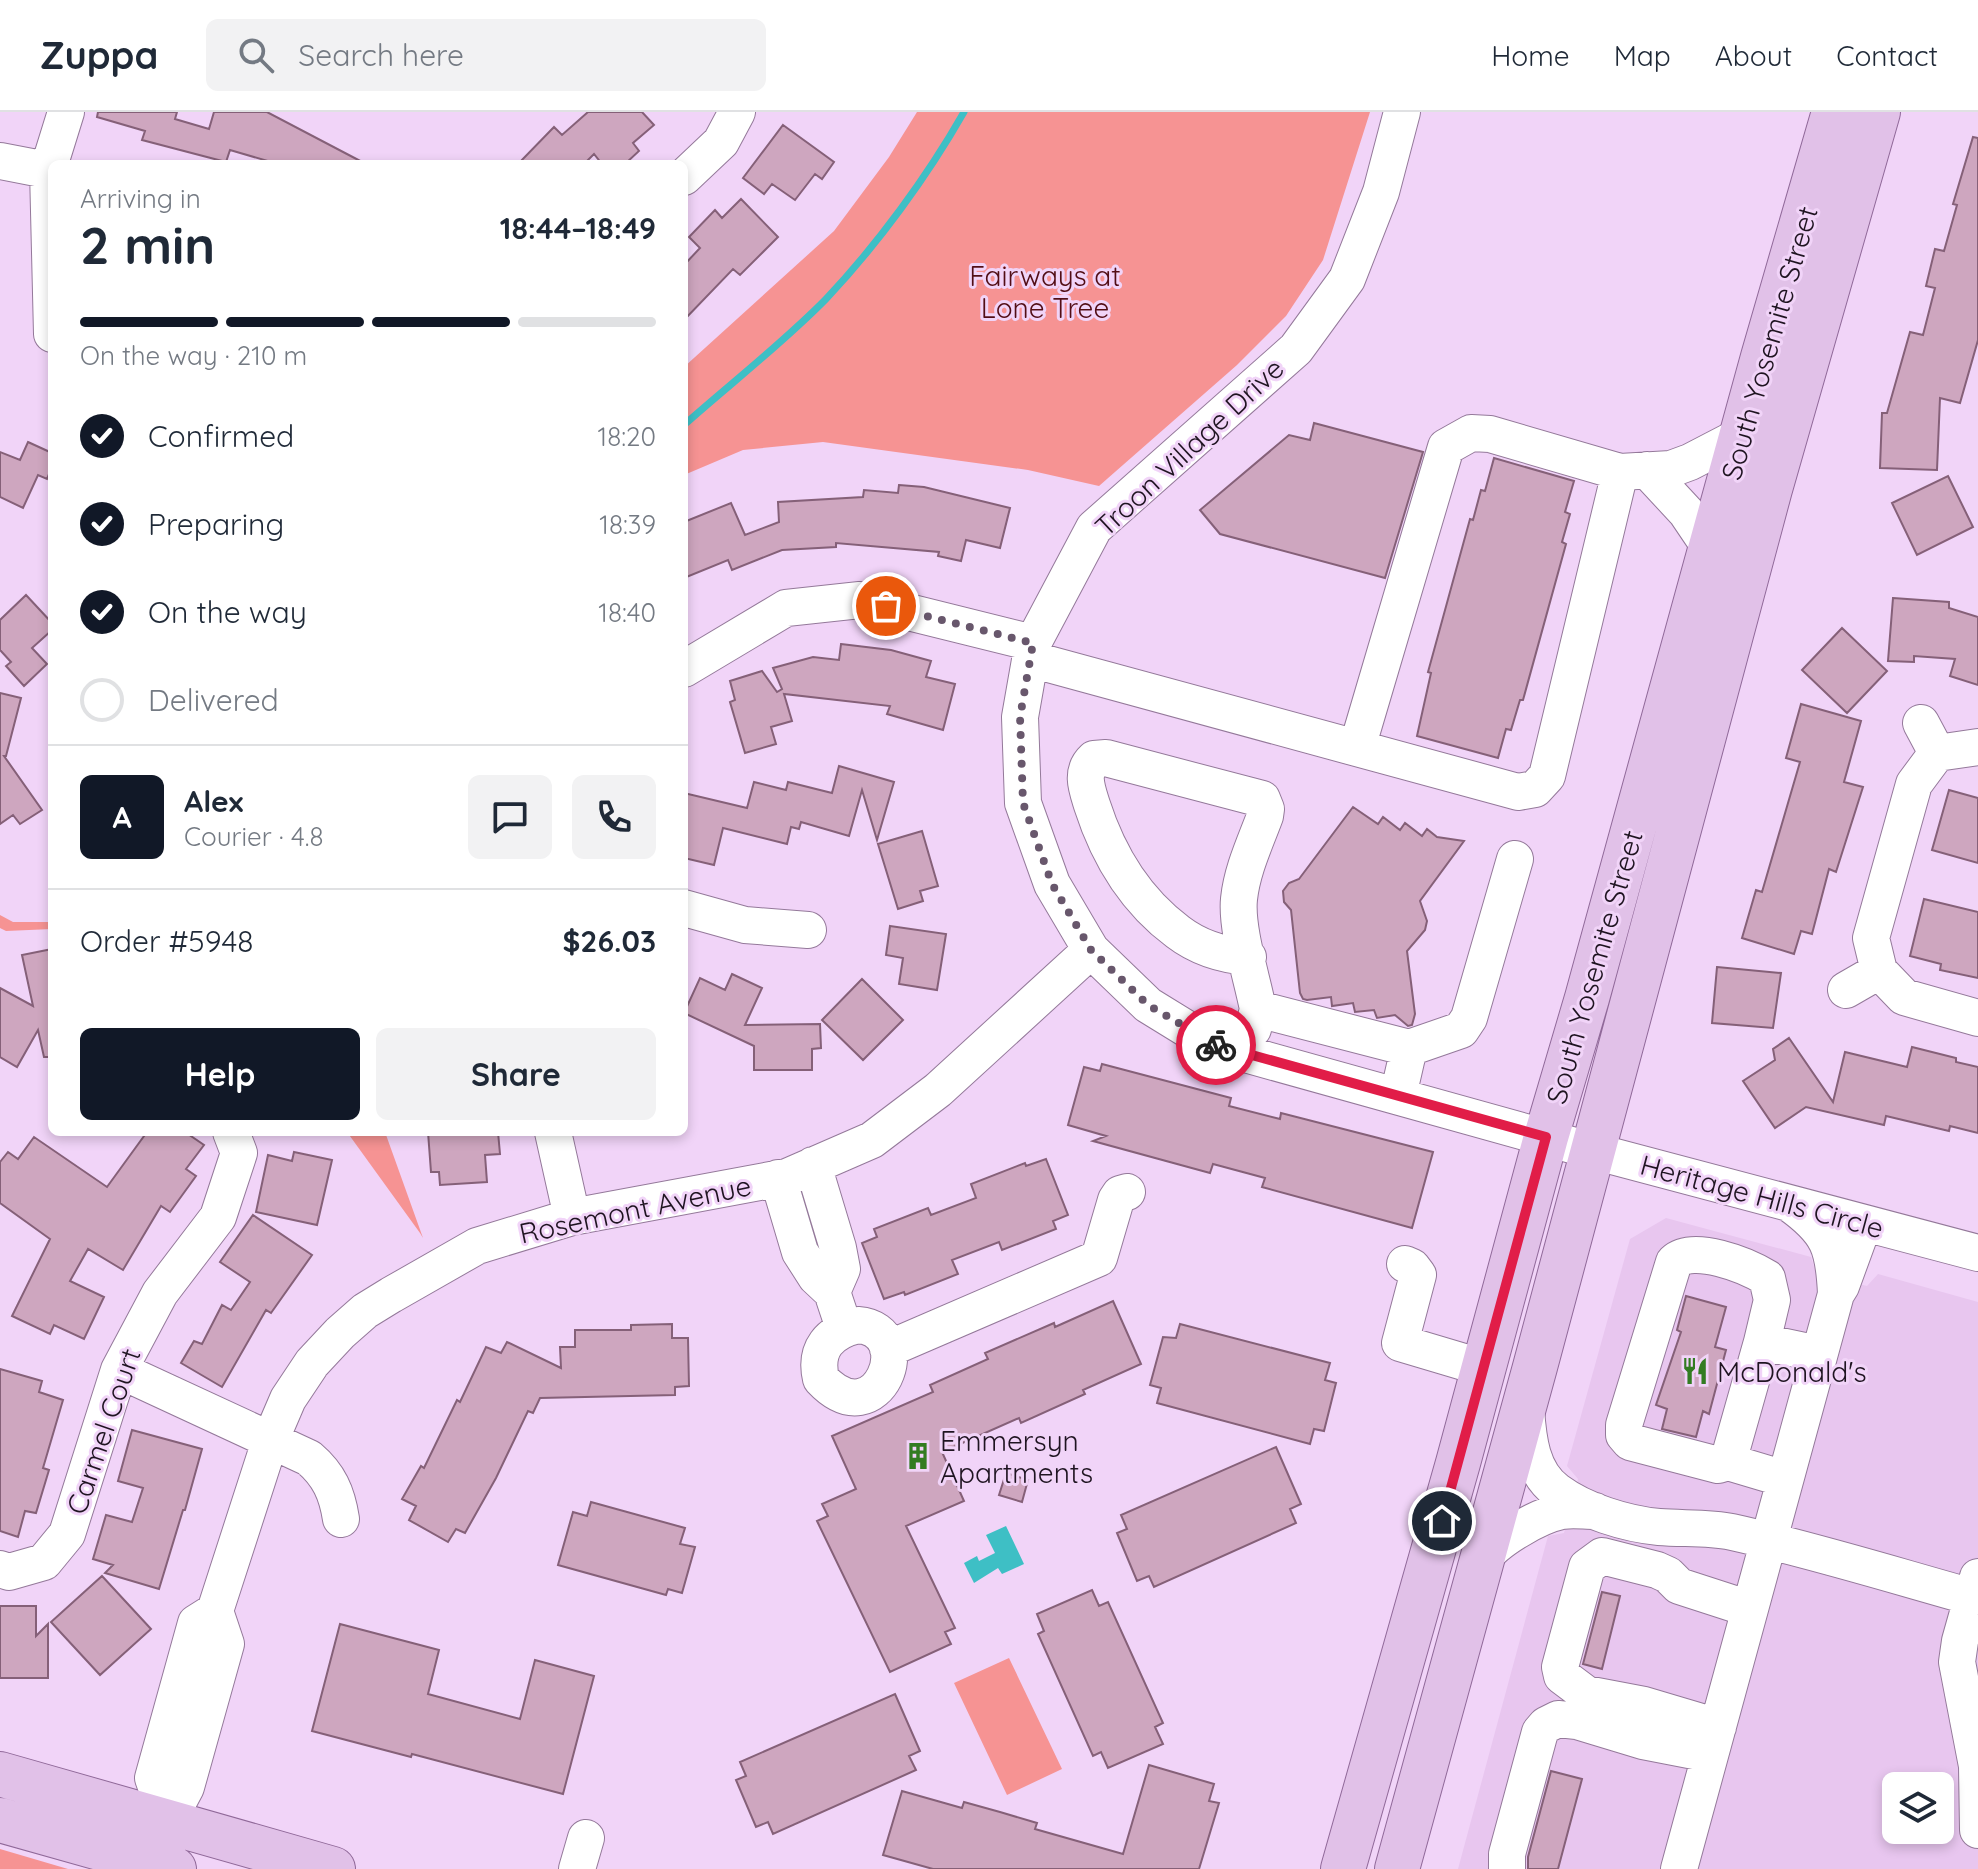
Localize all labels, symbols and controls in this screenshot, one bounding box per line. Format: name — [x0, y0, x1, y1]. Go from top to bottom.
search box — [206, 19, 766, 91]
text: Zuppa — [40, 31, 158, 79]
icon: search — [234, 33, 278, 77]
text: Search here — [298, 36, 464, 74]
text: Home — [1491, 38, 1570, 73]
text: Map — [1614, 38, 1671, 73]
text: About — [1715, 38, 1792, 73]
text: Contact — [1836, 38, 1938, 73]
text: Arriving in — [80, 182, 201, 215]
street label: South Yosemite Street — [1713, 202, 1825, 484]
text: 18:44–18:49 — [500, 209, 656, 247]
text: 2 min — [80, 212, 215, 277]
park label: Fairways at Lone Tree — [969, 258, 1121, 325]
text: On the way · 210 m — [80, 339, 307, 372]
street label: Troon Village Drive — [1087, 351, 1291, 543]
icon: check — [80, 414, 124, 458]
text: Confirmed — [148, 417, 294, 455]
text: 18:20 — [598, 420, 656, 453]
icon: check — [80, 502, 124, 546]
text: Preparing — [148, 505, 284, 543]
text: 18:39 — [599, 508, 656, 541]
pin — [852, 572, 920, 640]
icon: bag — [864, 584, 908, 628]
icon: check — [80, 590, 124, 634]
text: On the way — [148, 593, 307, 631]
text: 18:40 — [598, 596, 656, 629]
text: Delivered — [148, 681, 279, 719]
button: chat — [468, 775, 552, 859]
button: phone — [572, 775, 656, 859]
text: Alex — [184, 782, 243, 820]
text: A — [112, 798, 132, 836]
text: Courier · 4.8 — [184, 820, 323, 853]
street label: South Yosemite Street — [1538, 826, 1650, 1108]
text: Order #5948 — [80, 922, 253, 960]
text: $26.03 — [562, 922, 656, 960]
courier — [1176, 1005, 1256, 1085]
icon: bike — [1194, 1023, 1238, 1067]
button: Help — [80, 1028, 360, 1120]
button: Share — [376, 1028, 656, 1120]
street label: Heritage Hills Circle — [1637, 1147, 1887, 1245]
street label: Rosemont Avenue — [516, 1167, 754, 1251]
street label: Carmel Court — [58, 1344, 148, 1518]
place label: McDonald's — [1717, 1354, 1867, 1389]
restaurant icon: McDonald's — [1680, 1356, 1710, 1386]
place label: Emmersyn Apartments — [940, 1423, 1093, 1490]
building icon: Emmersyn Apartments — [903, 1441, 933, 1471]
pin — [1408, 1487, 1476, 1555]
icon: home — [1420, 1499, 1464, 1543]
map controls — [1882, 1772, 1954, 1844]
button: layers — [1882, 1772, 1954, 1844]

